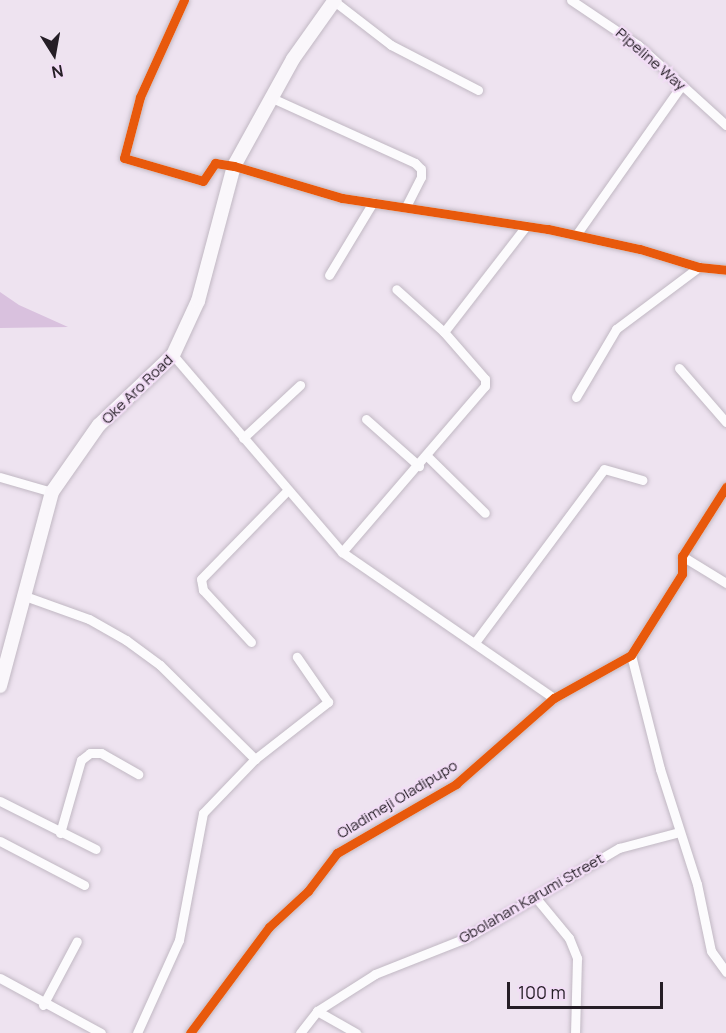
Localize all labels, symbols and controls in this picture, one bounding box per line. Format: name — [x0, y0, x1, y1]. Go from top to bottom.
north arrow — [24, 24, 84, 84]
street label: Pipeline Way — [612, 24, 690, 94]
text: N — [50, 60, 65, 84]
street label: Oke Aro Road — [98, 351, 176, 427]
street label: Oladimeji Oladipupo — [333, 756, 461, 842]
street label: Gbolahan Karumi Street — [455, 849, 607, 947]
scale bar — [510, 970, 666, 1008]
text: 100 m — [518, 980, 566, 1004]

